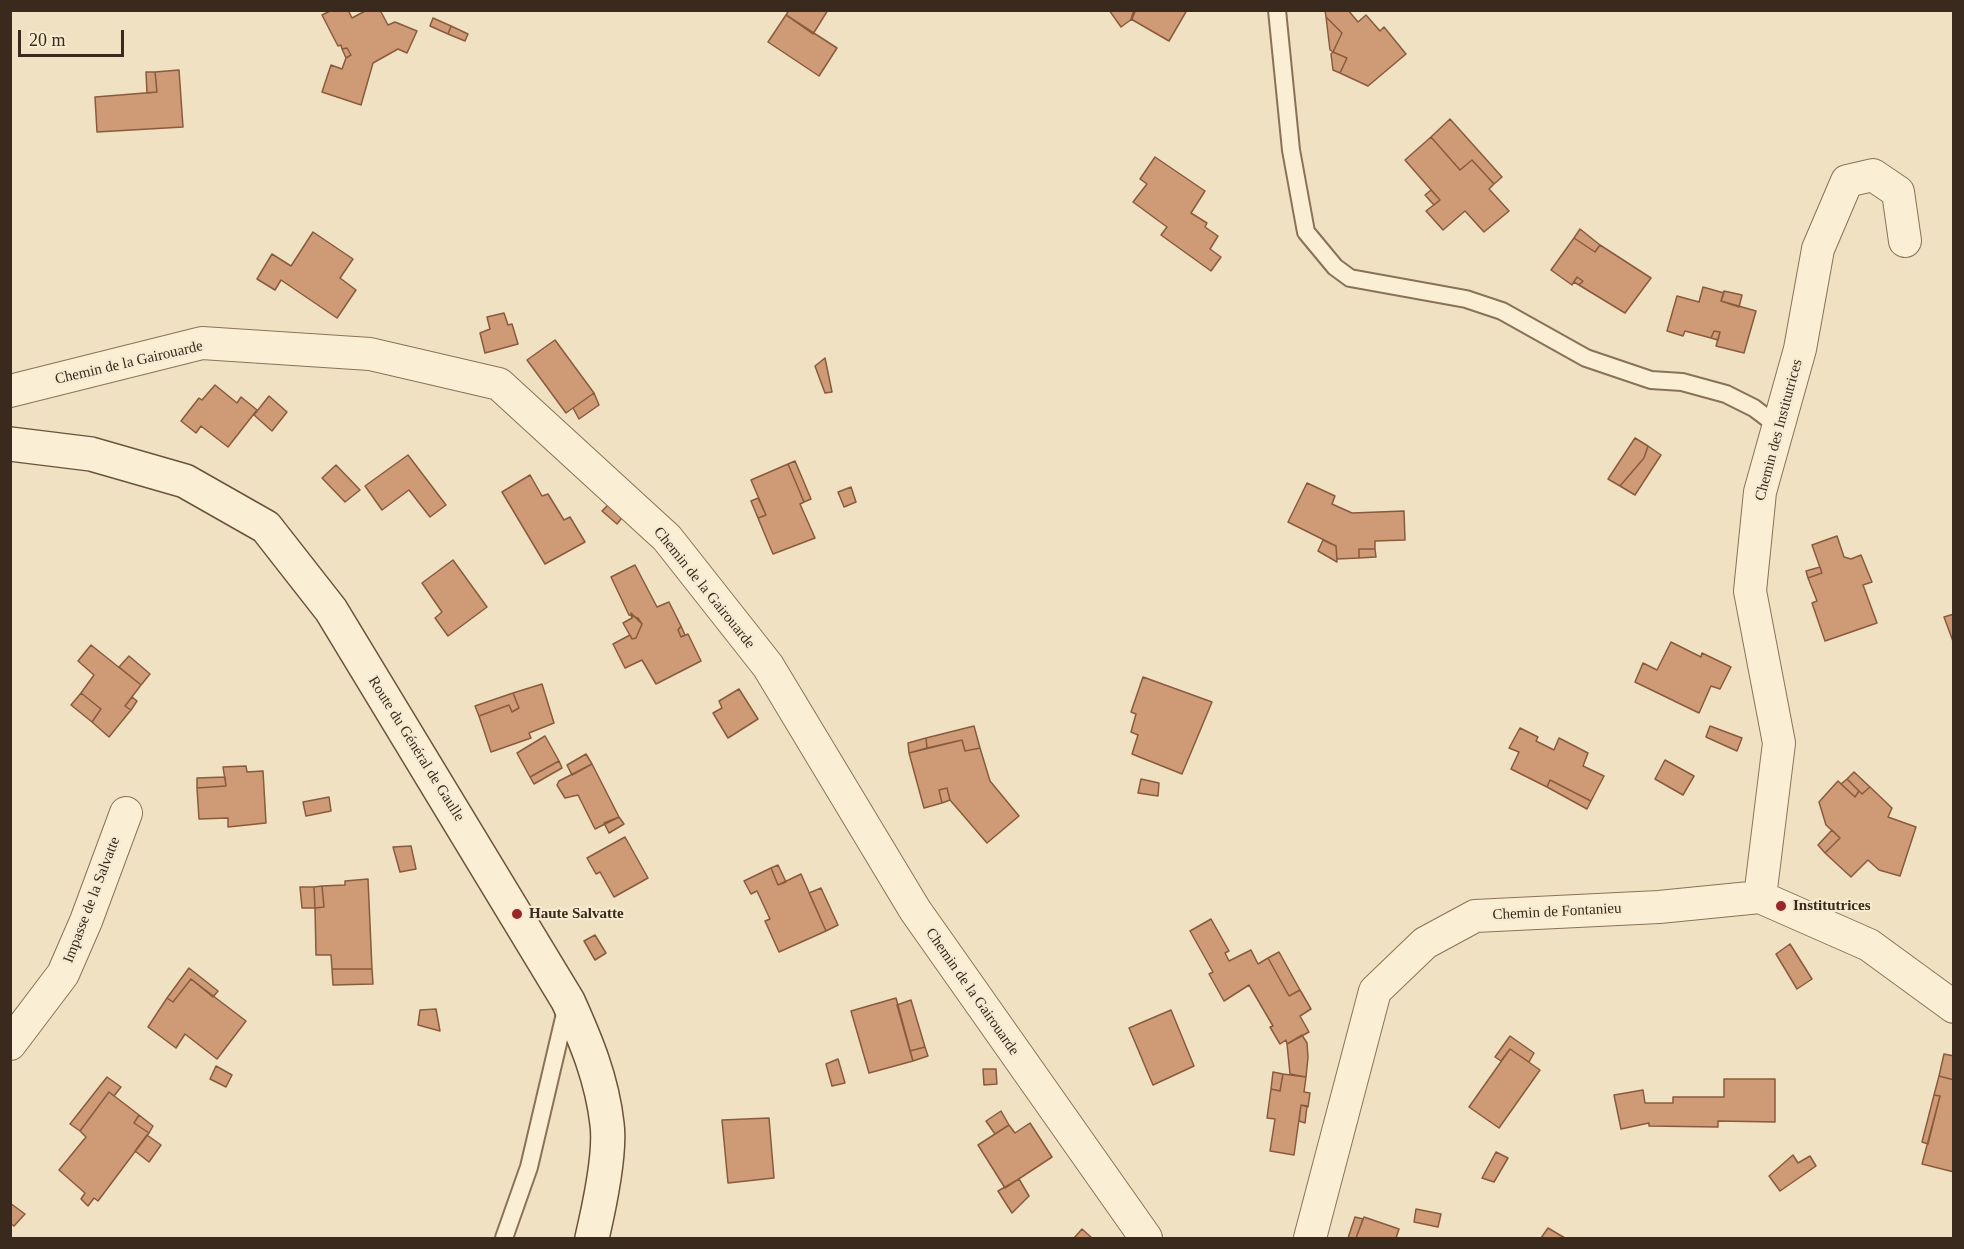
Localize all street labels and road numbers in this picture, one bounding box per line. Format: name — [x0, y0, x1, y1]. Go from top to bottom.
street label: Chemin de la Gairouarde — [53, 337, 205, 389]
street label: Chemin des Institutrices — [1751, 357, 1807, 503]
street label: Chemin de la Gairouarde — [649, 524, 759, 652]
street label: Route du Général de Gaulle — [364, 673, 468, 825]
street label: Impasse de la Salvatte — [60, 834, 124, 966]
street label: Chemin de Fontanieu — [1492, 900, 1622, 924]
street label: Chemin de la Gairouarde — [921, 925, 1023, 1059]

